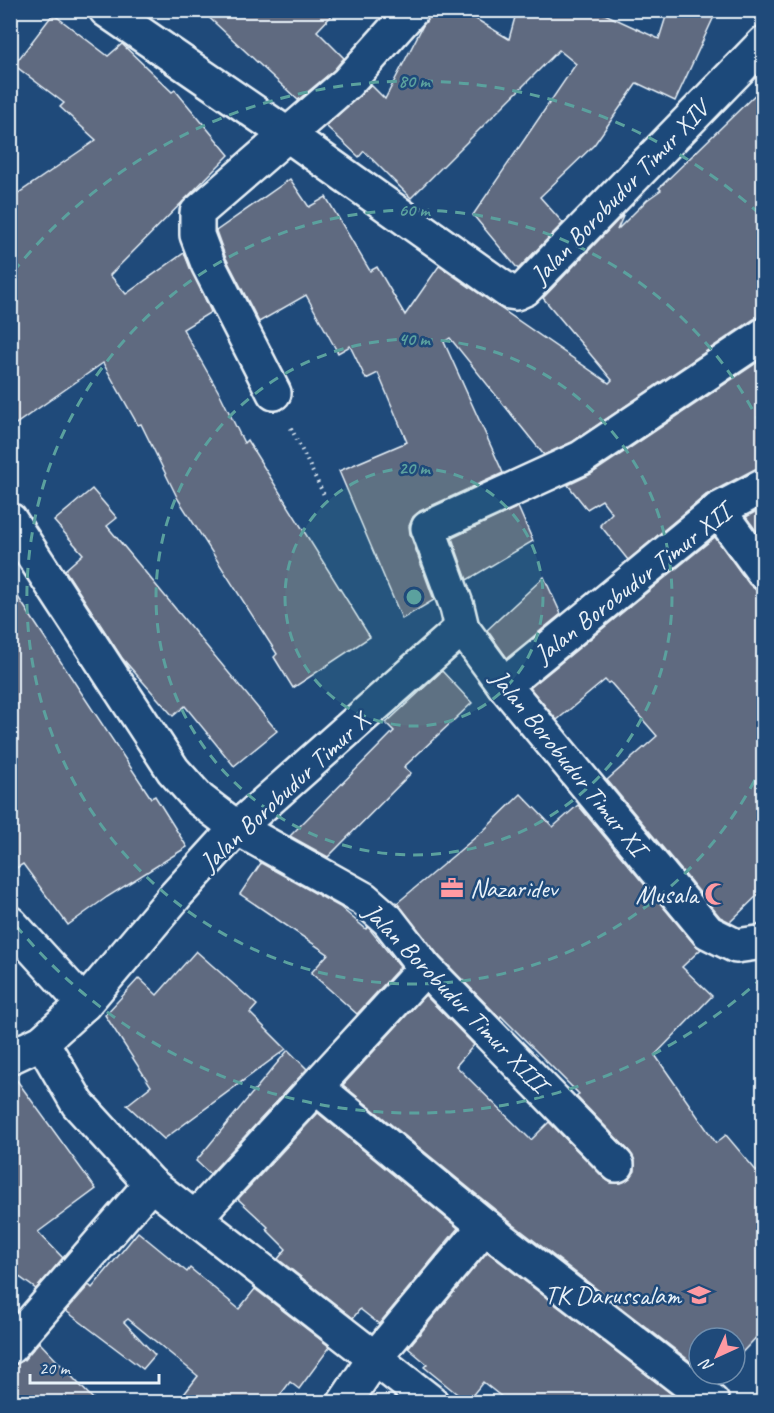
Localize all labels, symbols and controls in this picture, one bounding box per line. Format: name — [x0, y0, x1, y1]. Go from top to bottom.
text: 80 m — [399, 70, 431, 92]
street label: Jalan Borobudur Timur XIV — [522, 90, 719, 293]
text: 60 m — [398, 199, 431, 221]
text: 40 m — [399, 328, 431, 350]
text: 20 m — [399, 457, 431, 479]
street label: Jalan Borobudur Timur XII — [526, 493, 742, 672]
centre of rings — [404, 587, 424, 607]
street label: Jalan Borobudur Timur XI — [482, 661, 657, 866]
street label: Jalan Borobudur Timur X — [191, 703, 378, 880]
place label: Nazaridev — [470, 872, 559, 905]
office icon: Nazaridev — [439, 875, 465, 901]
place label: Musala — [636, 878, 700, 911]
mosque icon: Musala — [703, 881, 729, 907]
street label: Jalan Borobudur Timur XIII — [355, 894, 559, 1103]
place label: TK Darussalam — [545, 1279, 683, 1312]
school or university icon: TK Darussalam — [686, 1282, 712, 1308]
north arrow — [687, 1326, 747, 1386]
scale bar — [30, 1347, 159, 1385]
text: N — [694, 1353, 718, 1376]
text: 20 m — [39, 1357, 72, 1379]

